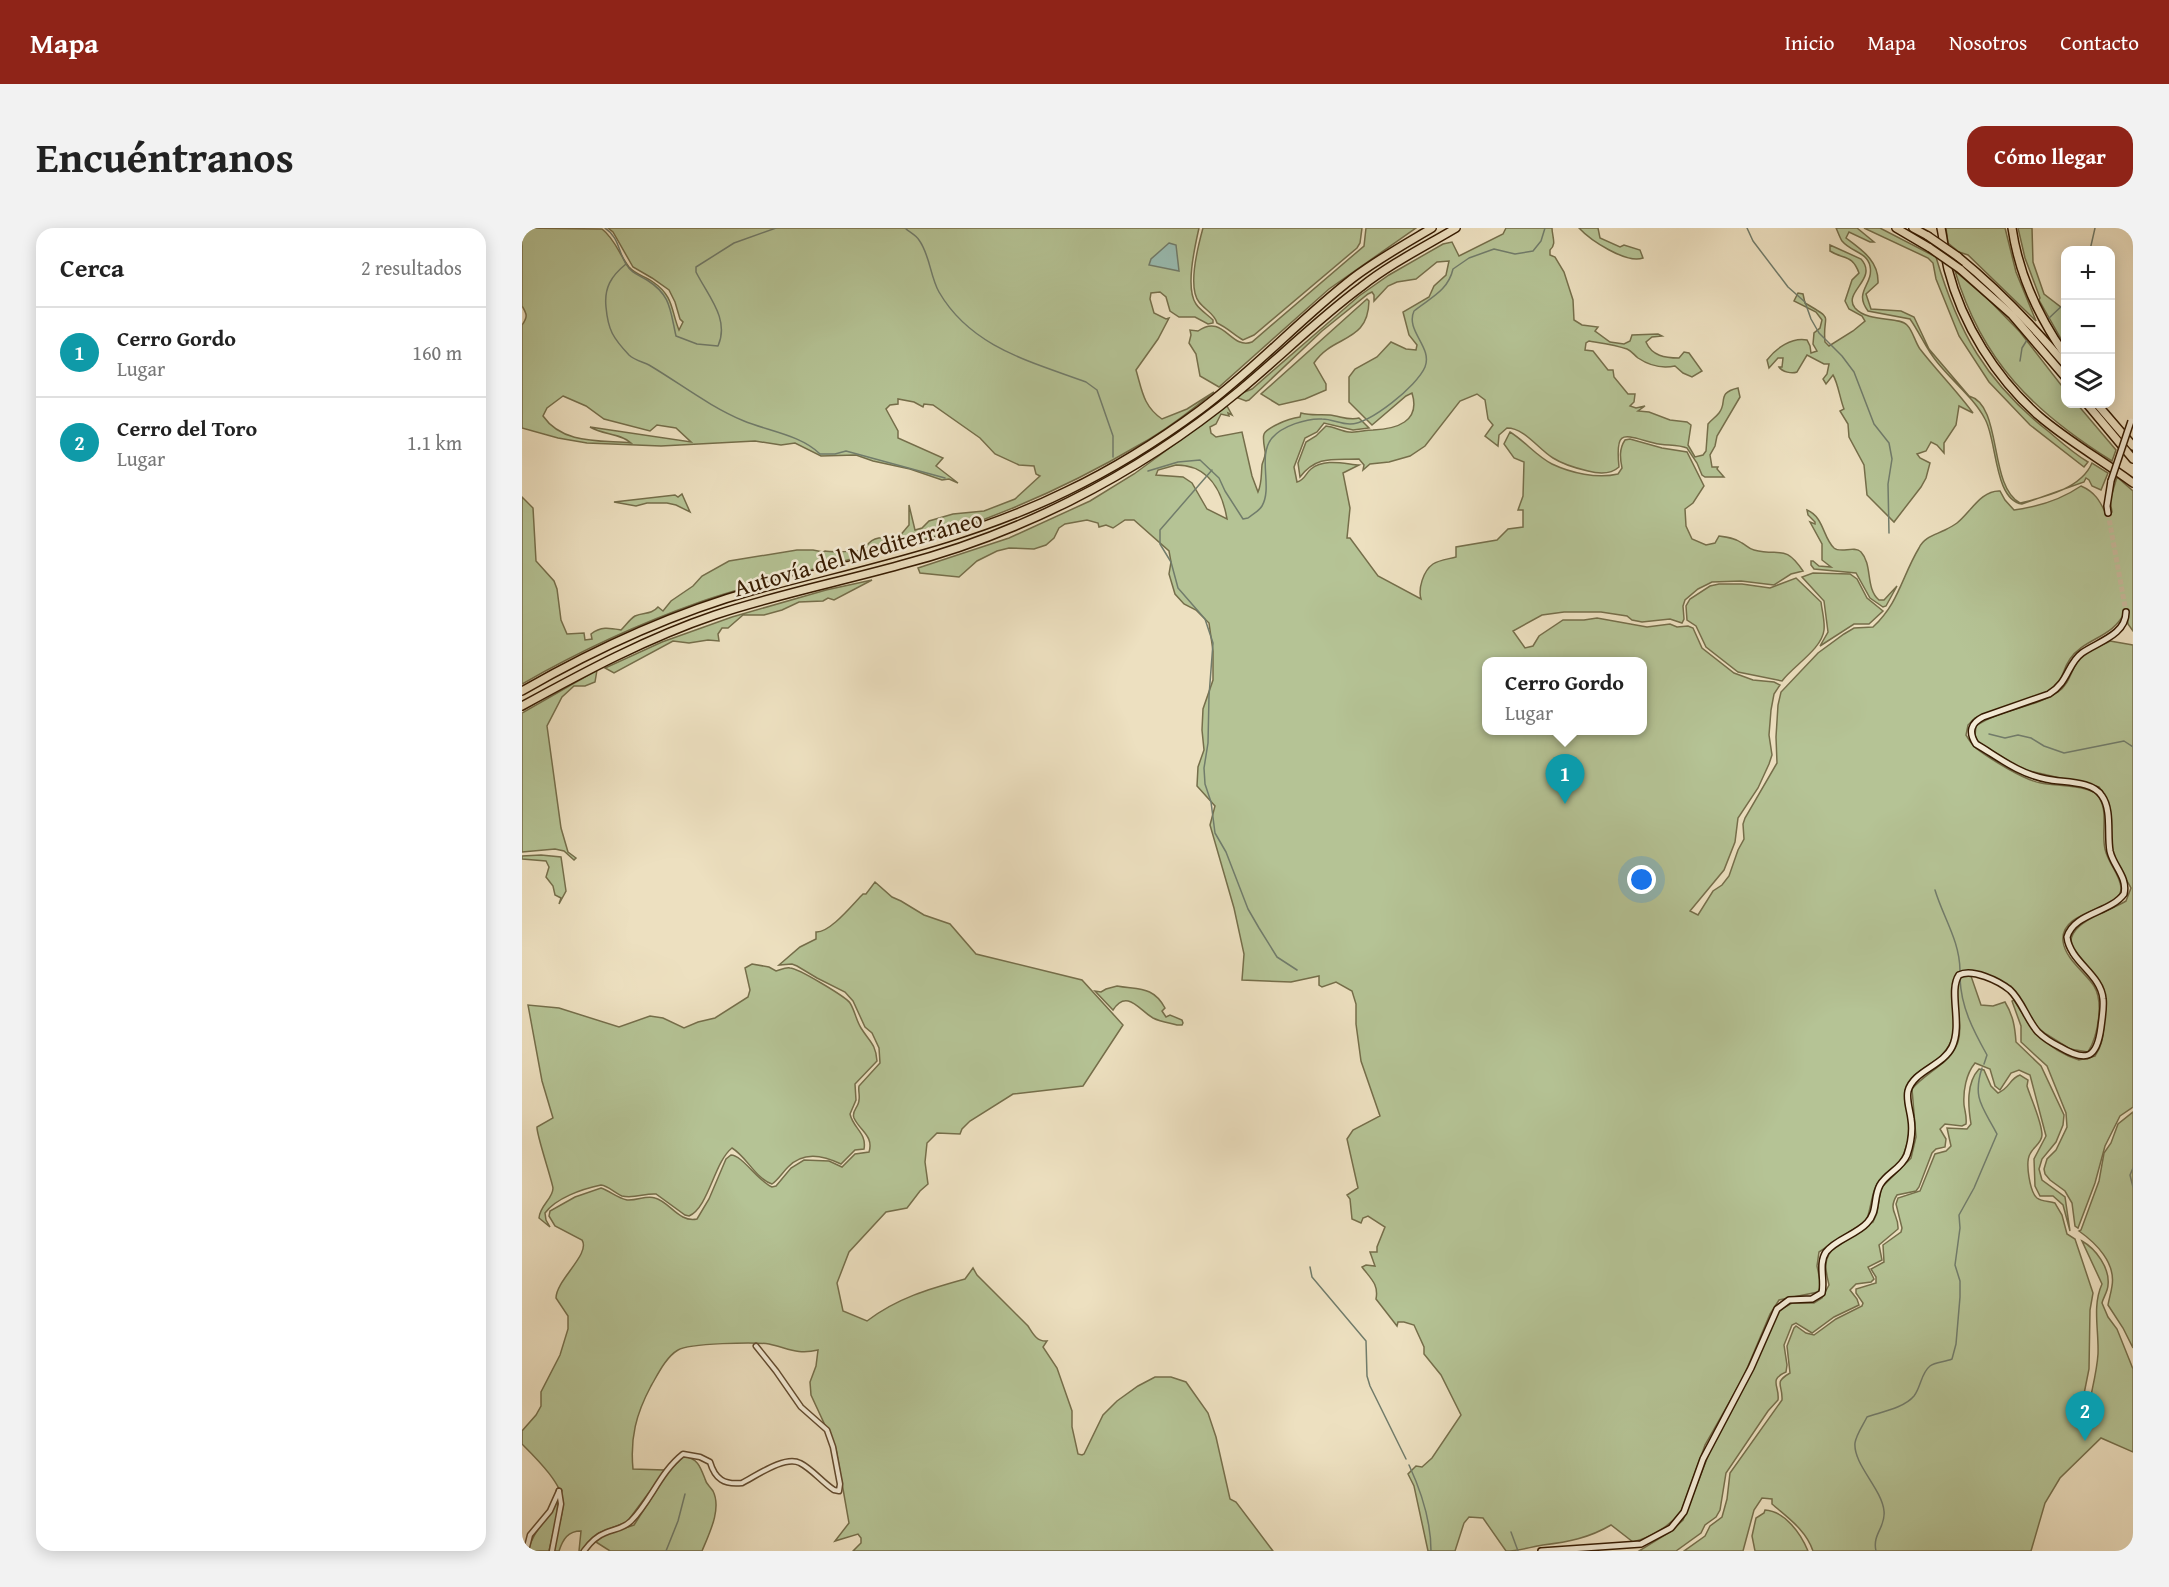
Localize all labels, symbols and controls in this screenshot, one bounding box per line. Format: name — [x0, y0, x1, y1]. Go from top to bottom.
text: Mapa — [30, 22, 99, 63]
text: Inicio — [1785, 27, 1835, 58]
text: Mapa — [1868, 27, 1916, 58]
text: Nosotros — [1949, 27, 2027, 58]
text: Contacto — [2060, 27, 2139, 58]
text: Encuéntranos — [36, 126, 294, 187]
button: Cómo llegar — [1967, 126, 2133, 187]
map controls — [2061, 246, 2115, 408]
button: + — [2061, 246, 2115, 300]
text: Cerca — [60, 248, 124, 287]
text: 2 resultados — [361, 253, 462, 282]
button: − — [2061, 300, 2115, 354]
text: Cerro Gordo — [117, 322, 236, 354]
text: 1 — [74, 338, 85, 367]
text: 160 m — [412, 338, 462, 367]
text: Lugar — [117, 354, 165, 383]
button: layers — [2061, 354, 2115, 408]
text: Cerro del Toro — [117, 412, 257, 444]
text: 2 — [74, 428, 85, 457]
text: 1.1 km — [407, 428, 462, 457]
text: Lugar — [117, 444, 165, 473]
street label: Autovía del Mediterráneo — [729, 501, 987, 605]
popup — [1482, 657, 1647, 735]
text: Cerro Gordo — [1505, 666, 1624, 698]
text: Lugar — [1505, 698, 1553, 727]
pin: 1 — [1546, 754, 1584, 804]
your location — [1627, 865, 1656, 894]
pin: 2 — [2066, 1392, 2104, 1441]

